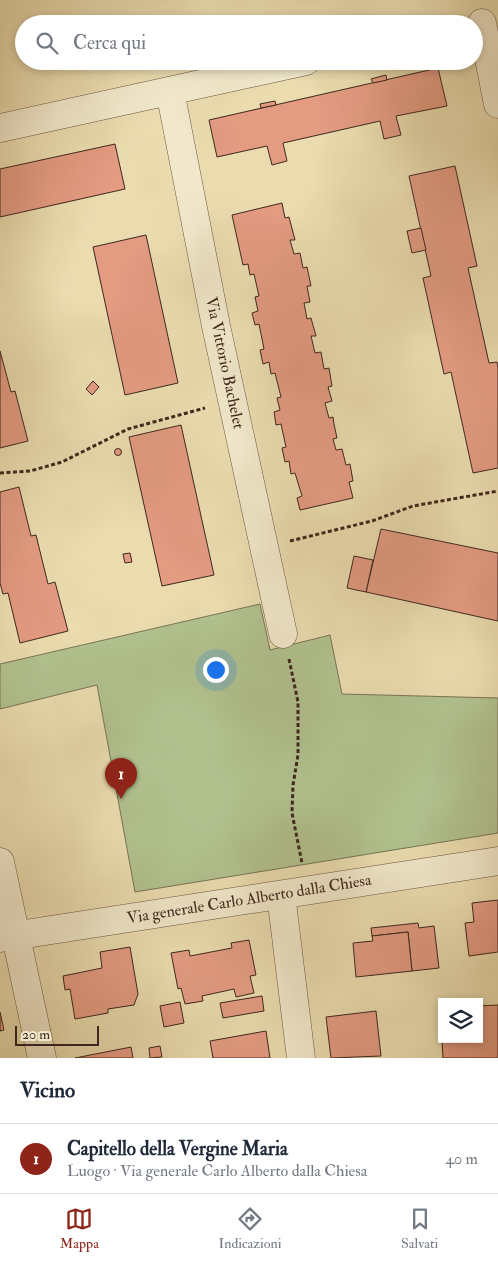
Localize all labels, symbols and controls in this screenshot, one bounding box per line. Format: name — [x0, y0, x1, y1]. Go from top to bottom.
search box — [15, 15, 483, 70]
icon: search — [33, 29, 61, 57]
text: Cerca qui — [73, 31, 146, 55]
street label: Via Vittorio Bachelet — [201, 295, 249, 431]
your location — [203, 657, 229, 683]
pin: 1 — [105, 758, 137, 799]
street label: Via generale Carlo Alberto dalla Chiesa — [125, 870, 373, 928]
map controls — [438, 998, 483, 1043]
button: layers — [438, 998, 483, 1043]
scale bar — [15, 1023, 99, 1046]
text: 20 m — [22, 1026, 50, 1043]
text: Vicino — [20, 1077, 75, 1104]
text: Capitello della Vergine Maria — [67, 1137, 288, 1161]
text: 1 — [33, 1149, 39, 1169]
text: 40 m — [445, 1149, 478, 1169]
text: Luogo · Via generale Carlo Alberto dalla Chiesa — [67, 1161, 367, 1181]
tab: Mappa — [60, 1205, 99, 1252]
tab: Indicazioni — [219, 1205, 281, 1252]
tab: Salvati — [401, 1205, 438, 1252]

